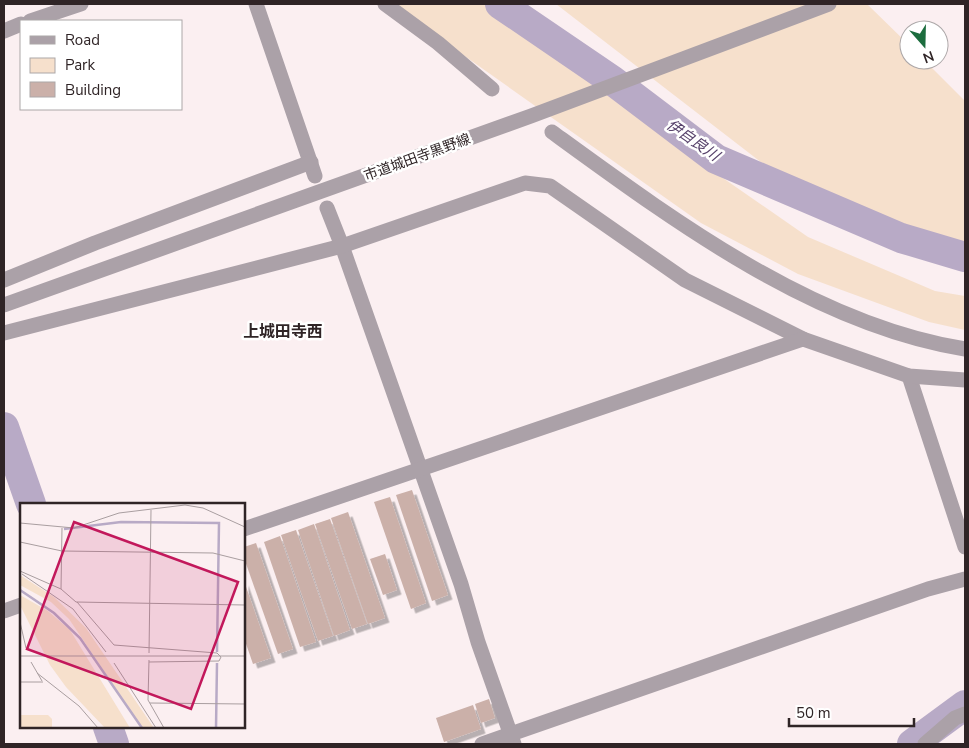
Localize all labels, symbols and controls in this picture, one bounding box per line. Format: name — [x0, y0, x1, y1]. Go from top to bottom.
legend — [20, 20, 182, 110]
north arrow — [899, 20, 949, 70]
text: Road — [65, 30, 100, 50]
text: N — [920, 46, 936, 67]
text: Park — [65, 55, 95, 75]
text: Building — [65, 80, 121, 100]
water label: 伊自良川 — [663, 115, 725, 167]
street label: 市道城田寺黒野線 — [361, 129, 473, 186]
district label: 上城田寺西 — [243, 321, 323, 343]
inset map — [20, 503, 245, 728]
scale bar — [789, 696, 914, 728]
text: 50 m — [796, 703, 831, 723]

